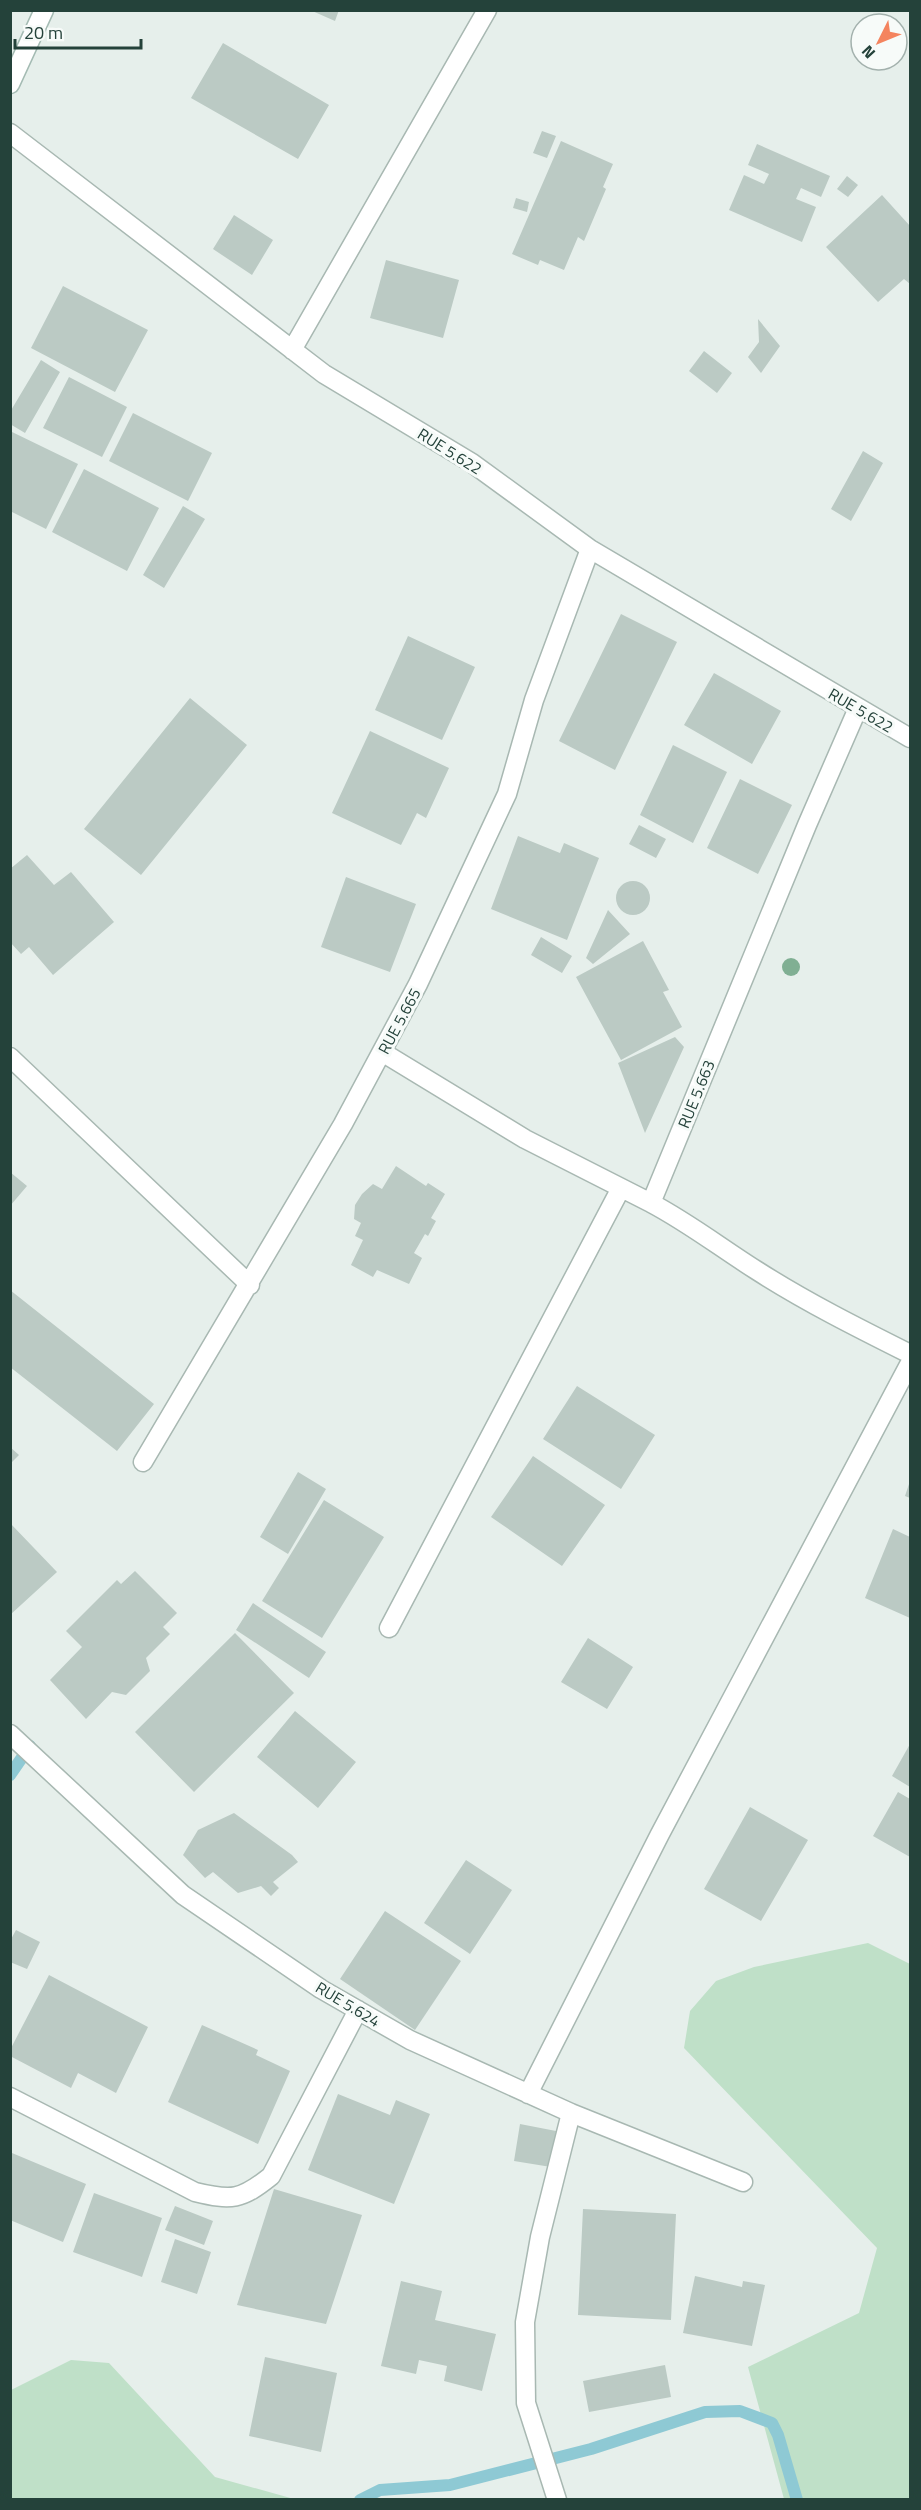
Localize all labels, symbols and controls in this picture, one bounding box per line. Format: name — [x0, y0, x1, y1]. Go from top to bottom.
scale bar — [15, 12, 141, 50]
north arrow — [849, 12, 909, 72]
text: 20 m — [24, 19, 63, 46]
text: N — [855, 40, 881, 64]
street label: RUE 5.622 — [413, 422, 487, 480]
street label: RUE 5.622 — [824, 682, 898, 738]
street label: RUE 5.665 — [372, 984, 426, 1058]
street label: RUE 5.663 — [671, 1056, 721, 1132]
street label: RUE 5.624 — [311, 1975, 385, 2033]

